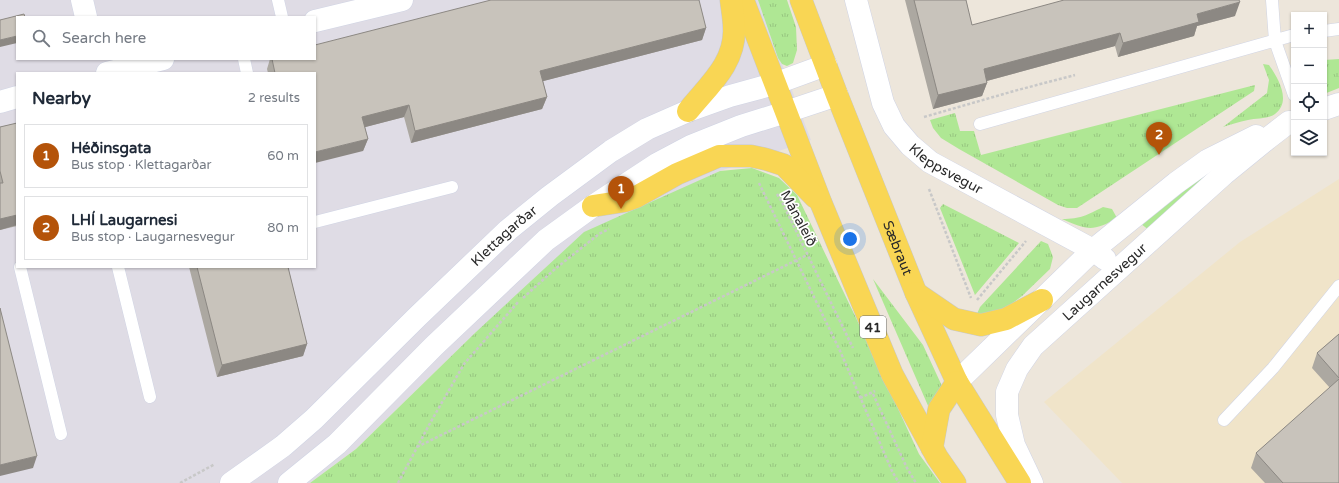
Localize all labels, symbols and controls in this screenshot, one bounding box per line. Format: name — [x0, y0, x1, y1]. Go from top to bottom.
map controls — [1291, 12, 1327, 156]
button: + — [1291, 12, 1327, 48]
search box — [16, 16, 316, 60]
icon: search — [30, 27, 52, 49]
text: Search here — [62, 29, 146, 47]
button: − — [1291, 48, 1327, 84]
button: locate — [1291, 84, 1327, 120]
text: Nearby — [32, 88, 91, 109]
text: 2 results — [248, 90, 300, 106]
button: layers — [1291, 120, 1327, 156]
pin: 2 — [1146, 122, 1172, 155]
text: Héðinsgata — [71, 139, 151, 157]
street label: Kleppsvegur — [905, 140, 986, 198]
text: 1 — [42, 148, 50, 164]
text: 60 m — [267, 148, 299, 164]
text: Bus stop · Klettagarðar — [71, 157, 212, 173]
pin: 1 — [608, 176, 634, 209]
street label: Mánaleið — [777, 187, 820, 249]
street label: Klettagarðar — [468, 202, 541, 270]
text: LHÍ Laugarnesi — [71, 211, 178, 229]
street label: Sæbraut — [879, 218, 916, 278]
text: 2 — [42, 220, 50, 236]
text: 80 m — [267, 220, 299, 236]
text: Bus stop · Laugarnesvegur — [71, 229, 235, 245]
your location — [840, 229, 860, 249]
street label: Laugarnesvegur — [1059, 239, 1151, 324]
road number: 41 — [860, 316, 886, 338]

